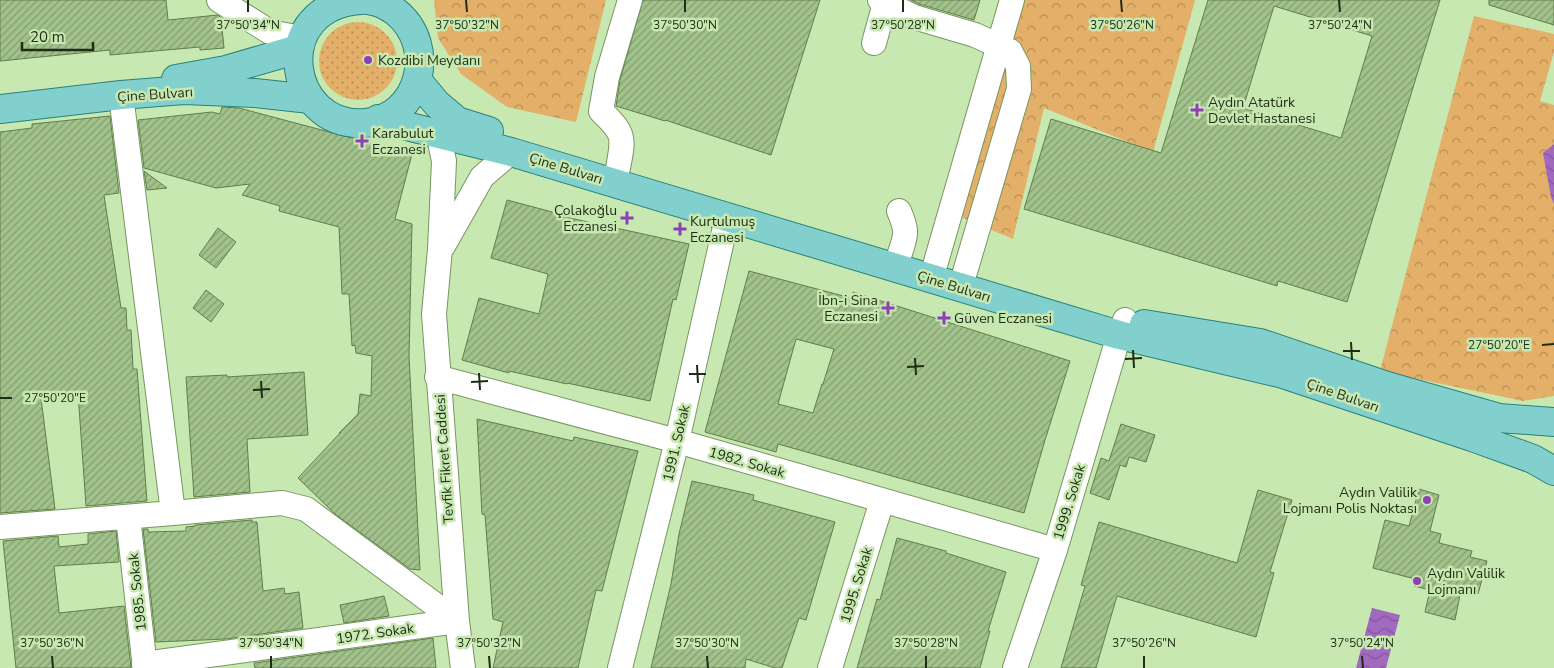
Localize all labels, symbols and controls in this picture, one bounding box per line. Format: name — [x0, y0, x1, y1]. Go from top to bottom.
text: 37°50'34"N — [216, 17, 280, 33]
text: 37°50'32"N — [435, 17, 499, 33]
text: 37°50'30"N — [653, 17, 717, 33]
text: 37°50'28"N — [871, 17, 935, 33]
text: 37°50'26"N — [1090, 17, 1154, 33]
text: 37°50'24"N — [1308, 17, 1372, 33]
scale bar — [22, 20, 94, 52]
text: 20 m — [30, 27, 65, 47]
place label: Kozdibi Meydanı — [378, 51, 480, 70]
marker: Kozdibi Meydanı — [362, 54, 374, 66]
street label: Çine Bulvarı — [117, 82, 193, 107]
place label: Aydın Atatürk Devlet Hastanesi — [1208, 93, 1315, 128]
marker: Aydın Atatürk Devlet Hastanesi — [1190, 103, 1204, 117]
place label: Karabulut Eczanesi — [372, 124, 434, 159]
marker: Karabulut Eczanesi — [356, 135, 368, 147]
street label: Çine Bulvarı — [527, 148, 605, 189]
place label: Çolakoğlu Eczanesi — [554, 201, 617, 236]
marker: Çolakoğlu Eczanesi — [621, 212, 633, 224]
place label: Kurtulmuş Eczanesi — [690, 212, 756, 247]
marker: Kurtulmuş Eczanesi — [674, 223, 686, 235]
street label: Çine Bulvarı — [915, 266, 993, 307]
place label: İbn-i Sina Eczanesi — [818, 291, 878, 326]
marker: İbn-i Sina Eczanesi — [882, 302, 894, 314]
place label: Güven Eczanesi — [954, 309, 1052, 328]
marker: Güven Eczanesi — [938, 312, 950, 324]
text: 27°50'20"E — [1468, 337, 1530, 353]
street label: Çine Bulvarı — [1304, 374, 1382, 417]
text: 27°50'20"E — [24, 390, 86, 406]
street label: Tevfik Fikret Caddesi — [431, 394, 458, 524]
street label: 1991. Sokak — [658, 402, 695, 483]
street label: 1982. Sokak — [707, 443, 788, 483]
street label: 1999. Sokak — [1049, 461, 1090, 542]
place label: Aydın Valilik Lojmanı Polis Noktası — [1283, 483, 1418, 518]
marker: Aydın Valilik Lojmanı Polis Noktası — [1421, 494, 1433, 506]
street label: 1995. Sokak — [836, 544, 877, 625]
street label: 1985. Sokak — [124, 551, 151, 632]
place label: Aydın Valilik Lojmanı — [1427, 564, 1506, 599]
marker: Aydın Valilik Lojmanı — [1411, 575, 1423, 587]
street label: 1972. Sokak — [335, 619, 416, 648]
text: 37°50'36"N — [20, 635, 84, 651]
text: 37°50'34"N — [239, 635, 303, 651]
text: 37°50'32"N — [457, 635, 521, 651]
text: 37°50'30"N — [675, 635, 739, 651]
text: 37°50'28"N — [894, 635, 958, 651]
text: 37°50'26"N — [1112, 635, 1176, 651]
text: 37°50'24"N — [1330, 635, 1394, 651]

